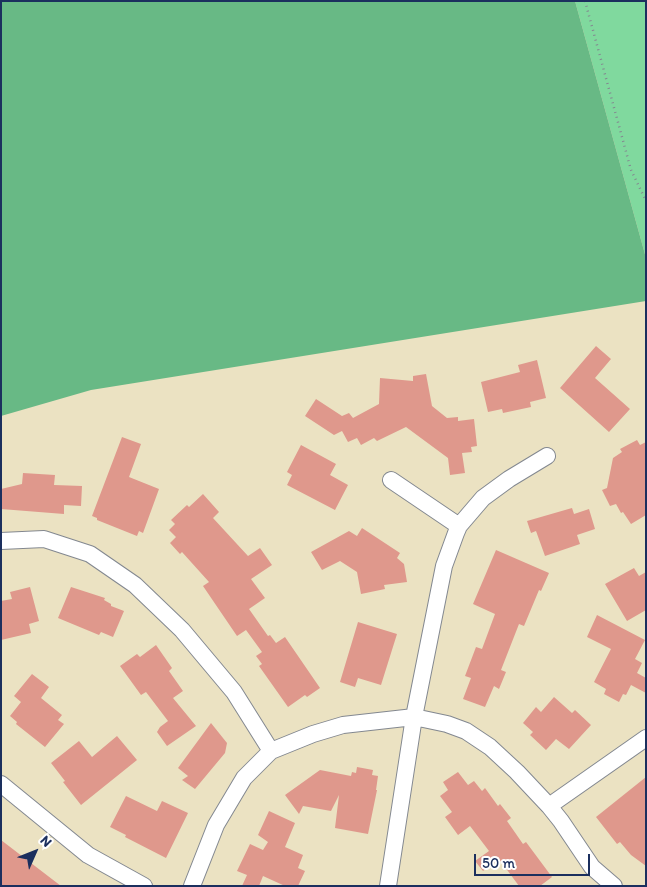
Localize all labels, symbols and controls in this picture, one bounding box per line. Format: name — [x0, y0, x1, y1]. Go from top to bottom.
north arrow — [10, 827, 60, 877]
text: N — [37, 832, 56, 851]
scale bar — [477, 844, 593, 876]
text: 50 m — [482, 854, 515, 872]

